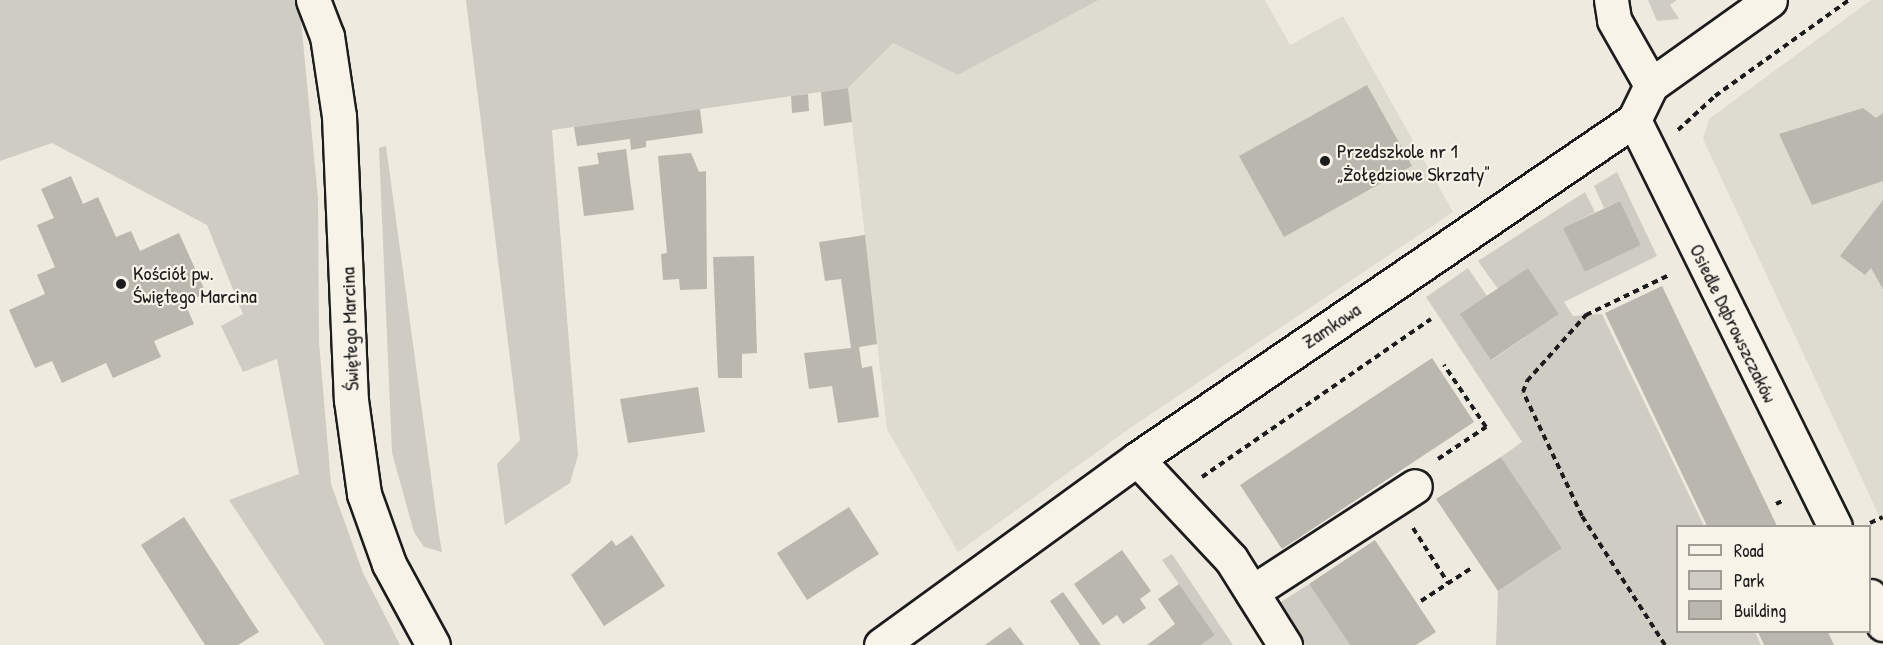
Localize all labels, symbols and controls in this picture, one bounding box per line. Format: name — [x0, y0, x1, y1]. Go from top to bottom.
place label: Przedszkole nr 1 „Żołędziowe Skrzaty" — [1337, 138, 1490, 185]
marker: Przedszkole nr 1 „Żołędziowe Skrzaty" — [1318, 154, 1332, 168]
street label: Osiedle Dąbrowszczaków — [1685, 240, 1783, 406]
place label: Kościół pw. Świętego Marcina — [133, 260, 257, 307]
street label: Świętego Marcina — [335, 267, 363, 391]
marker: Kościół pw. Świętego Marcina — [114, 277, 128, 291]
street label: Zamkowa — [1297, 297, 1365, 353]
legend — [1676, 525, 1871, 633]
text: Road — [1734, 538, 1764, 563]
text: Park — [1734, 568, 1764, 593]
text: Building — [1734, 598, 1786, 623]

